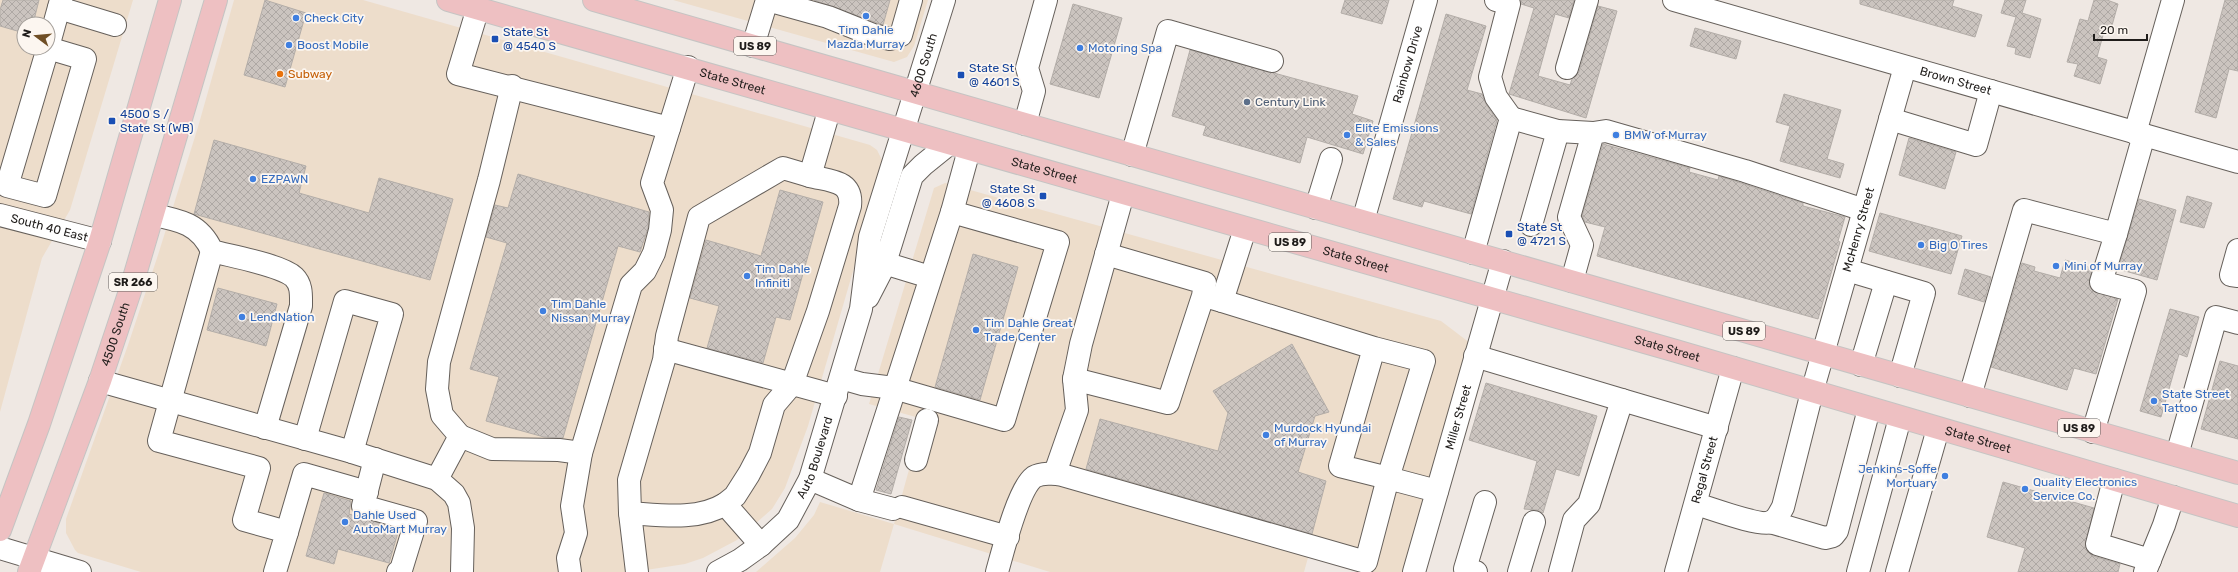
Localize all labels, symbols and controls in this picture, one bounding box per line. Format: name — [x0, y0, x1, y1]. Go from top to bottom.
place label: Check City — [304, 11, 364, 25]
marker: Tim Dahle Mazda Murray — [861, 11, 871, 21]
marker: Check City — [291, 13, 301, 23]
north arrow — [16, 16, 56, 56]
scale bar — [2094, 16, 2147, 42]
place label: Tim Dahle Mazda Murray — [827, 23, 905, 51]
text: 20 m — [2100, 23, 2128, 37]
street label: Rainbow Drive — [1390, 24, 1425, 105]
place label: State St @ 4540 S — [503, 25, 556, 53]
text: N — [20, 28, 34, 39]
street label: 4600 South — [907, 32, 940, 99]
marker: State St @ 4540 S — [490, 34, 500, 44]
road number: US 89 — [734, 37, 776, 55]
place label: Boost Mobile — [297, 38, 369, 52]
marker: Boost Mobile — [284, 40, 294, 50]
place label: Motoring Spa — [1088, 41, 1162, 55]
marker: Motoring Spa — [1075, 43, 1085, 53]
place label: State St @ 4601 S — [969, 61, 1020, 89]
street label: Brown Street — [1918, 64, 1993, 98]
street label: State Street — [698, 65, 767, 97]
place label: Subway — [288, 67, 333, 81]
marker: Subway — [275, 69, 285, 79]
marker: State St @ 4601 S — [956, 70, 966, 80]
place label: Century Link — [1255, 95, 1327, 109]
marker: Century Link — [1242, 97, 1252, 107]
place label: 4500 S / State St (WB) — [120, 107, 194, 135]
marker: 4500 S / State St (WB) — [107, 116, 117, 126]
place label: Elite Emissions & Sales — [1355, 121, 1439, 149]
place label: BMW of Murray — [1624, 128, 1707, 142]
marker: Elite Emissions & Sales — [1342, 130, 1352, 140]
marker: BMW of Murray — [1611, 130, 1621, 140]
street label: State Street — [1010, 154, 1079, 187]
place label: EZPAWN — [261, 172, 308, 186]
marker: EZPAWN — [248, 174, 258, 184]
place label: State St @ 4608 S — [982, 182, 1035, 210]
street label: McHenry Street — [1840, 185, 1877, 274]
marker: State St @ 4608 S — [1038, 191, 1048, 201]
street label: South 40 East — [9, 211, 90, 245]
place label: State St @ 4721 S — [1517, 220, 1566, 248]
marker: State St @ 4721 S — [1504, 229, 1514, 239]
road number: US 89 — [1269, 233, 1311, 251]
place label: Big O Tires — [1929, 238, 1988, 252]
marker: Big O Tires — [1916, 240, 1926, 250]
street label: State Street — [1321, 243, 1390, 276]
place label: Mini of Murray — [2064, 259, 2143, 273]
marker: Mini of Murray — [2051, 261, 2061, 271]
place label: Tim Dahle Infiniti — [755, 262, 811, 290]
marker: Tim Dahle Infiniti — [742, 271, 752, 281]
road number: SR 266 — [109, 273, 157, 291]
place label: Tim Dahle Nissan Murray — [551, 297, 631, 325]
street label: 4500 South — [98, 301, 133, 368]
marker: Tim Dahle Nissan Murray — [538, 306, 548, 316]
place label: LendNation — [250, 310, 314, 324]
marker: LendNation — [237, 312, 247, 322]
place label: Tim Dahle Great Trade Center — [984, 316, 1073, 344]
road number: US 89 — [1723, 322, 1765, 340]
marker: Tim Dahle Great Trade Center — [971, 325, 981, 335]
street label: State Street — [1633, 332, 1702, 365]
street label: Miller Street — [1442, 383, 1474, 451]
place label: State Street Tattoo — [2162, 387, 2230, 415]
marker: State Street Tattoo — [2149, 396, 2159, 406]
street label: Auto Boulevard — [794, 415, 835, 501]
road number: US 89 — [2058, 419, 2100, 437]
place label: Murdock Hyundai of Murray — [1274, 421, 1371, 449]
street label: State Street — [1944, 423, 2013, 456]
marker: Murdock Hyundai of Murray — [1261, 430, 1271, 440]
street label: Regal Street — [1689, 435, 1721, 505]
place label: Jenkins-Soffe Mortuary — [1858, 462, 1937, 490]
marker: Jenkins-Soffe Mortuary — [1940, 471, 1950, 481]
place label: Quality Electronics Service Co. — [2033, 475, 2137, 503]
marker: Quality Electronics Service Co. — [2020, 484, 2030, 494]
place label: Dahle Used AutoMart Murray — [353, 508, 447, 536]
marker: Dahle Used AutoMart Murray — [340, 517, 350, 527]

